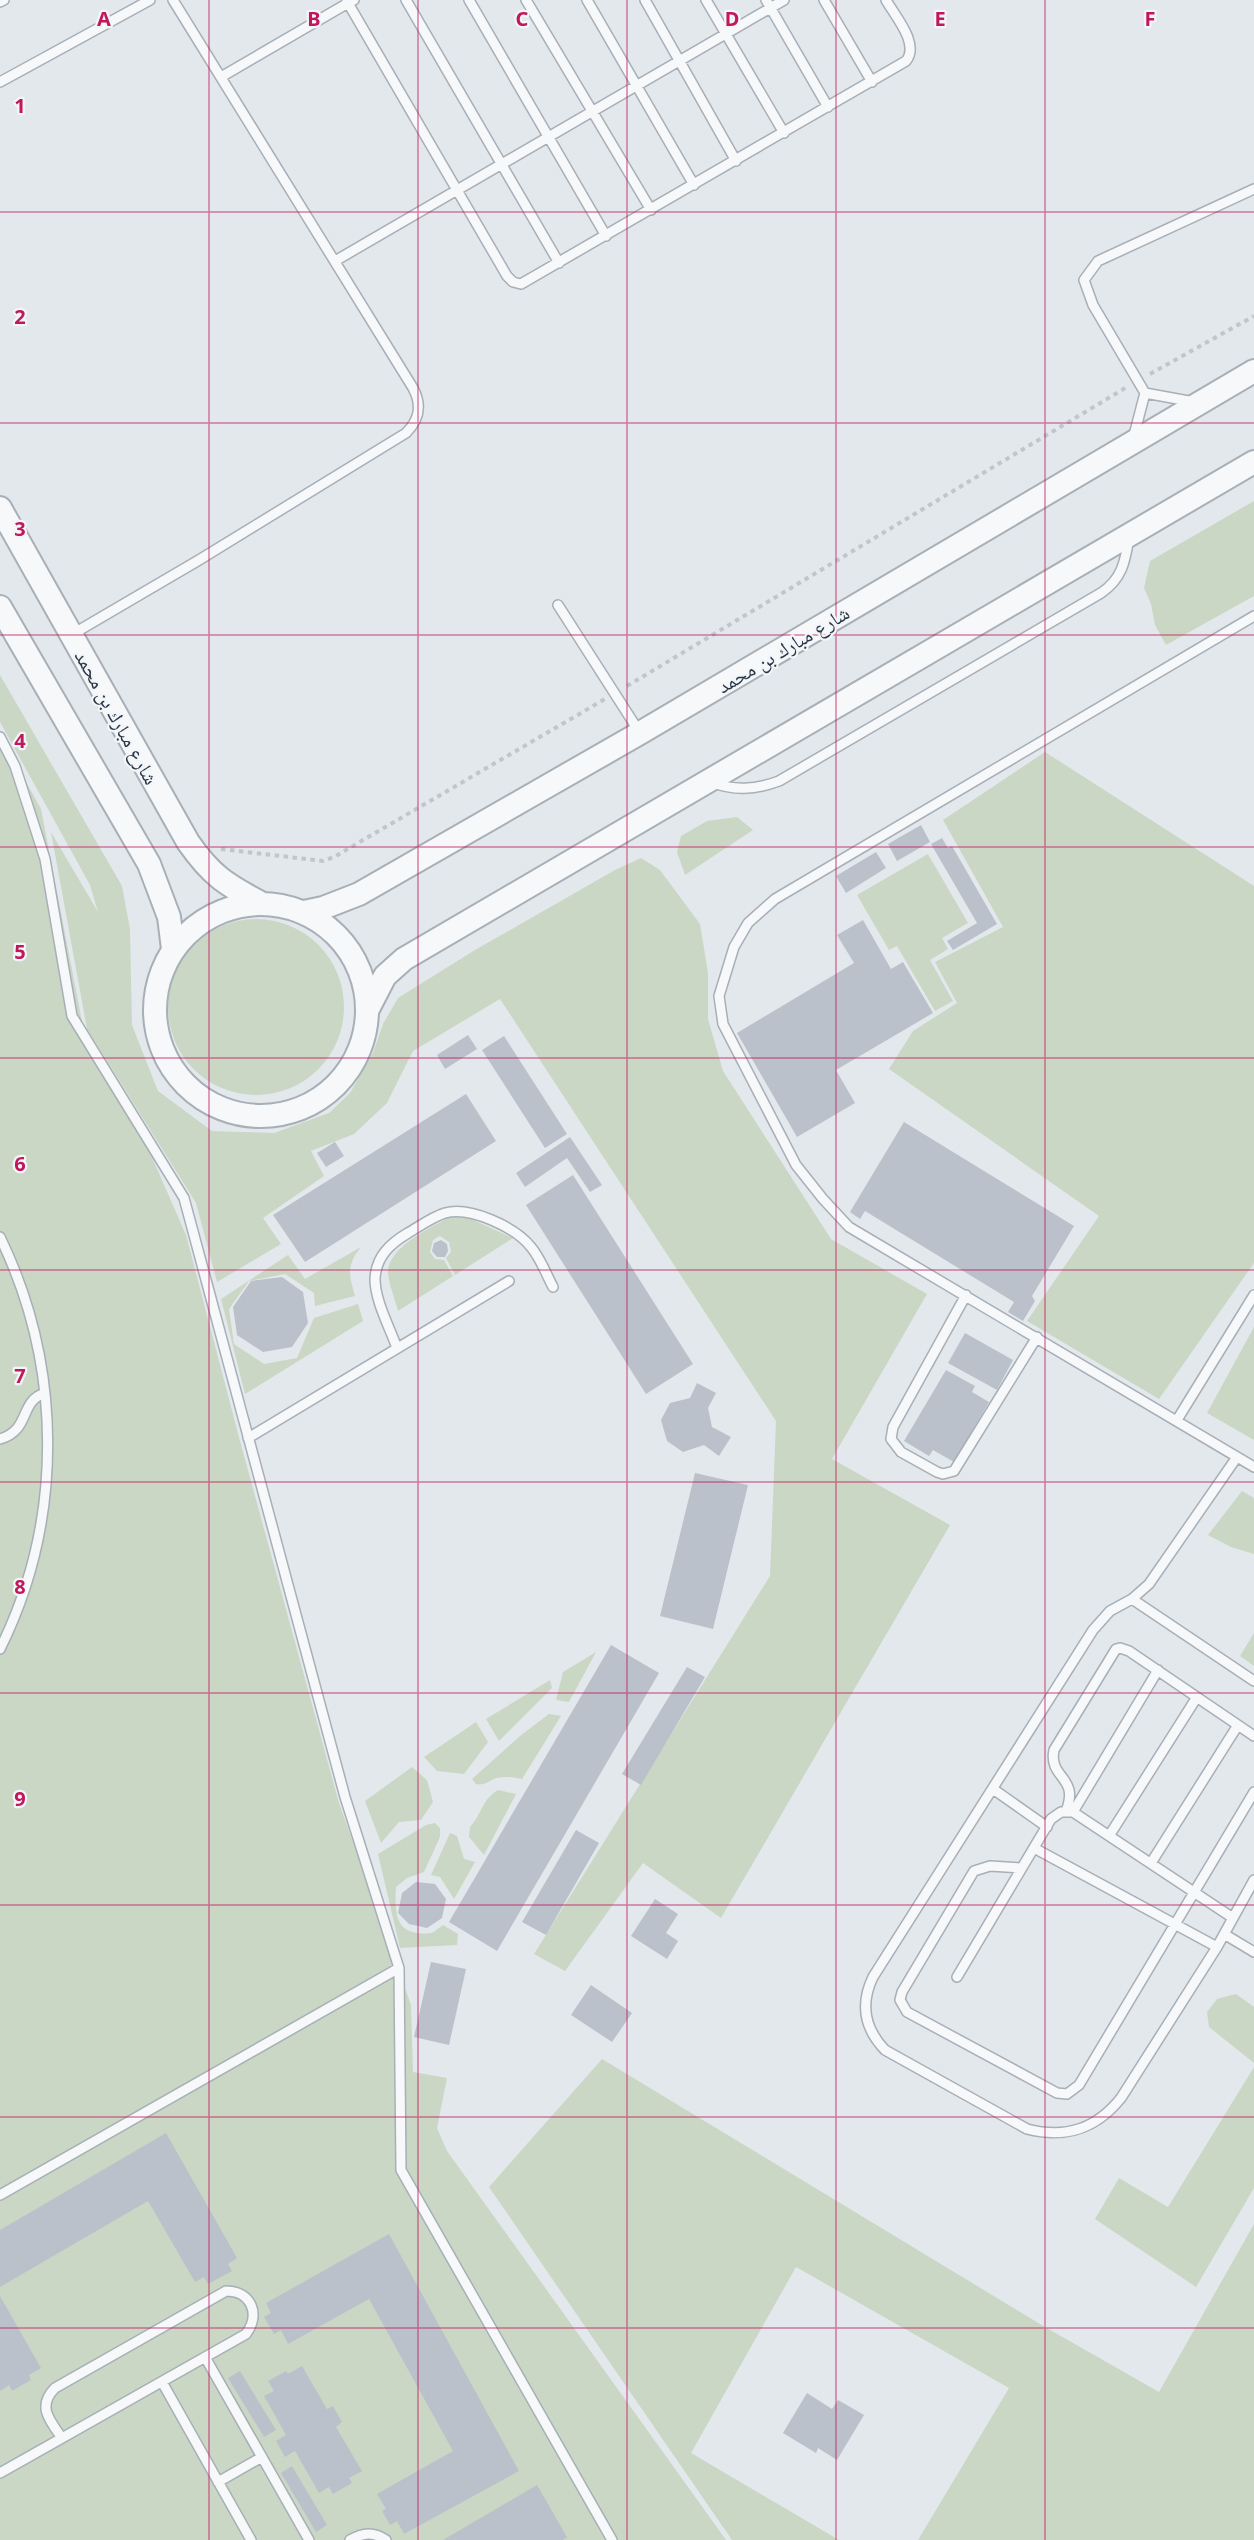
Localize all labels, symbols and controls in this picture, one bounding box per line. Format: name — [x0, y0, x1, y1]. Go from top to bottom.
text: A — [97, 5, 111, 32]
text: B — [307, 5, 321, 32]
text: C — [516, 5, 529, 32]
text: D — [725, 5, 739, 32]
text: E — [934, 5, 946, 32]
text: F — [1145, 5, 1155, 32]
text: 1 — [14, 92, 26, 119]
text: 2 — [14, 303, 26, 330]
text: 3 — [14, 515, 26, 542]
street label: شارع مبارك بن محمد — [712, 599, 854, 699]
street label: شارع مبارك بن محمد — [69, 645, 165, 789]
text: 4 — [14, 727, 26, 754]
text: 5 — [14, 938, 26, 965]
text: 6 — [14, 1150, 26, 1177]
text: 7 — [14, 1362, 26, 1389]
text: 8 — [14, 1573, 26, 1600]
text: 9 — [14, 1785, 26, 1812]

